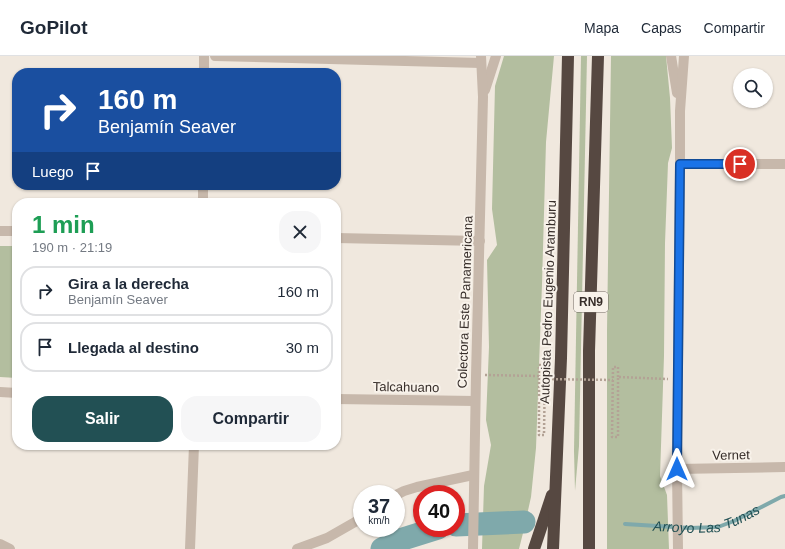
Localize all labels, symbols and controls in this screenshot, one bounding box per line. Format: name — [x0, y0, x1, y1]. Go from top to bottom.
text: GoPilot — [20, 17, 88, 38]
text: Mapa — [584, 20, 619, 36]
text: Capas — [641, 20, 682, 36]
text: Compartir — [704, 20, 765, 36]
map controls — [733, 68, 773, 108]
button: search — [733, 68, 773, 108]
icon: right — [32, 84, 84, 136]
text: 160 m — [98, 84, 177, 115]
text: Benjamín Seaver — [98, 117, 236, 137]
pin — [723, 147, 757, 181]
icon: arrive — [729, 153, 751, 175]
icon: arrive — [82, 160, 104, 182]
text: Luego — [32, 163, 74, 180]
street label: Autopista Pedro Eugenio Aramburu — [537, 200, 559, 404]
text: 1 min — [32, 211, 95, 238]
button: close — [279, 211, 321, 253]
street label: Colectora Este Panamericana — [454, 215, 476, 389]
text: 190 m · 21:19 — [32, 240, 112, 255]
text: Gira a la derecha — [68, 275, 189, 292]
icon: right — [34, 280, 56, 302]
text: 160 m — [277, 283, 319, 300]
text: Benjamín Seaver — [68, 292, 168, 307]
road number: RN9 — [574, 292, 608, 312]
icon: arrive — [34, 336, 56, 358]
text: Llegada al destino — [68, 339, 199, 356]
text: 30 m — [286, 339, 319, 356]
street label: Talcahuano — [373, 379, 439, 395]
button: Salir — [32, 396, 173, 442]
button: Compartir — [181, 396, 321, 442]
street label: Vernet — [712, 447, 750, 463]
position arrow — [656, 448, 698, 490]
speed limit sign: 40 — [413, 485, 465, 537]
text: 37 — [368, 495, 390, 517]
water label: Arroyo Las Tunas — [652, 501, 762, 536]
text: km/h — [368, 515, 390, 526]

